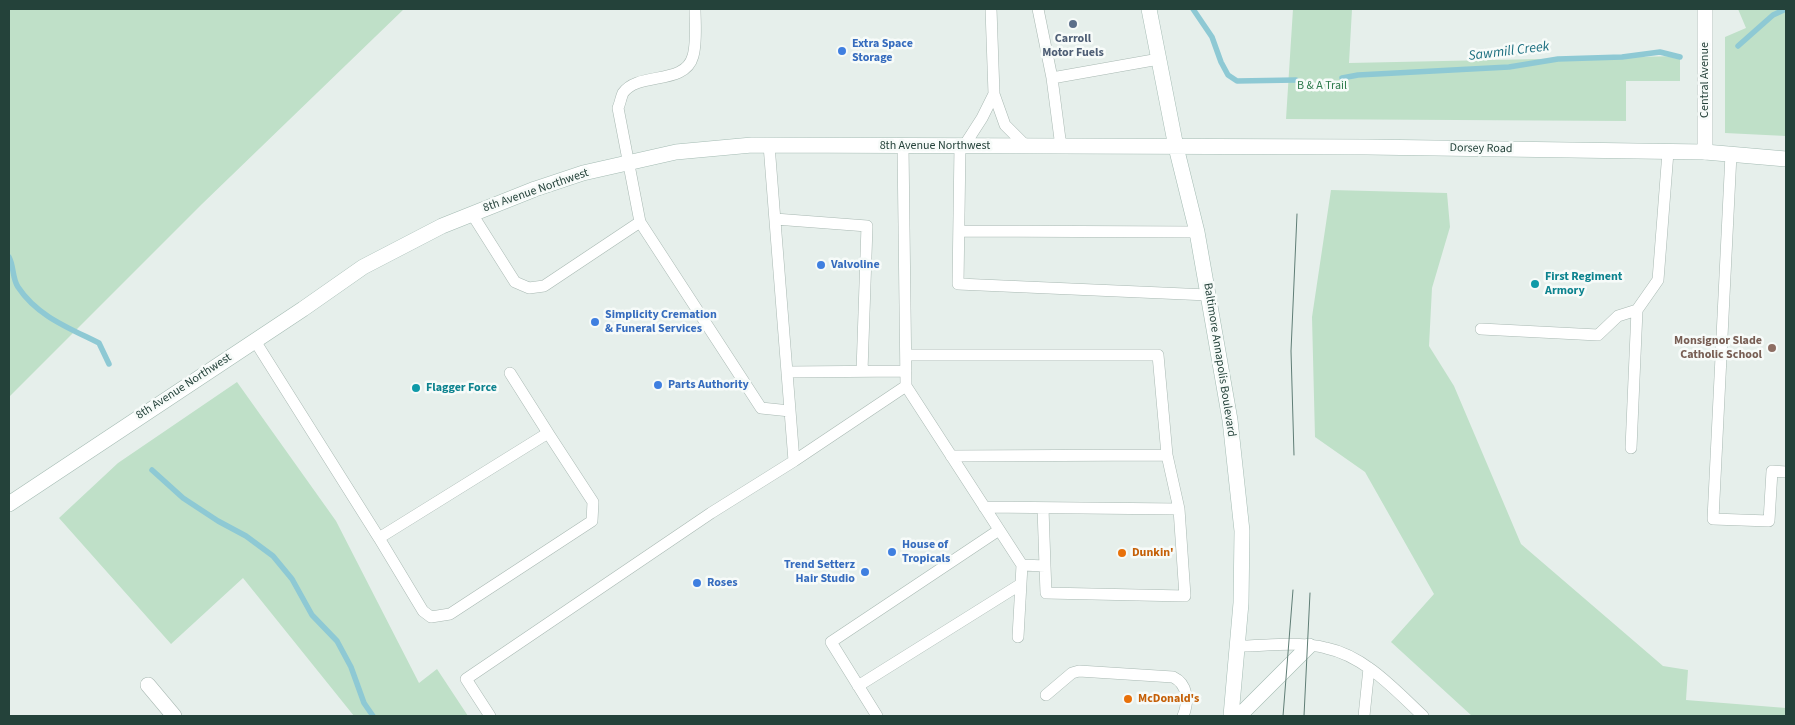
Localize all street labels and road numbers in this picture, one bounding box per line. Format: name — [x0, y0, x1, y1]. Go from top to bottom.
street label: Central Avenue — [1698, 42, 1712, 118]
street label: 8th Avenue Northwest — [880, 139, 990, 153]
street label: Dorsey Road — [1449, 141, 1513, 157]
street label: 8th Avenue Northwest — [481, 166, 591, 216]
street label: Baltimore Annapolis Boulevard — [1200, 282, 1238, 438]
street label: 8th Avenue Northwest — [134, 351, 234, 423]

